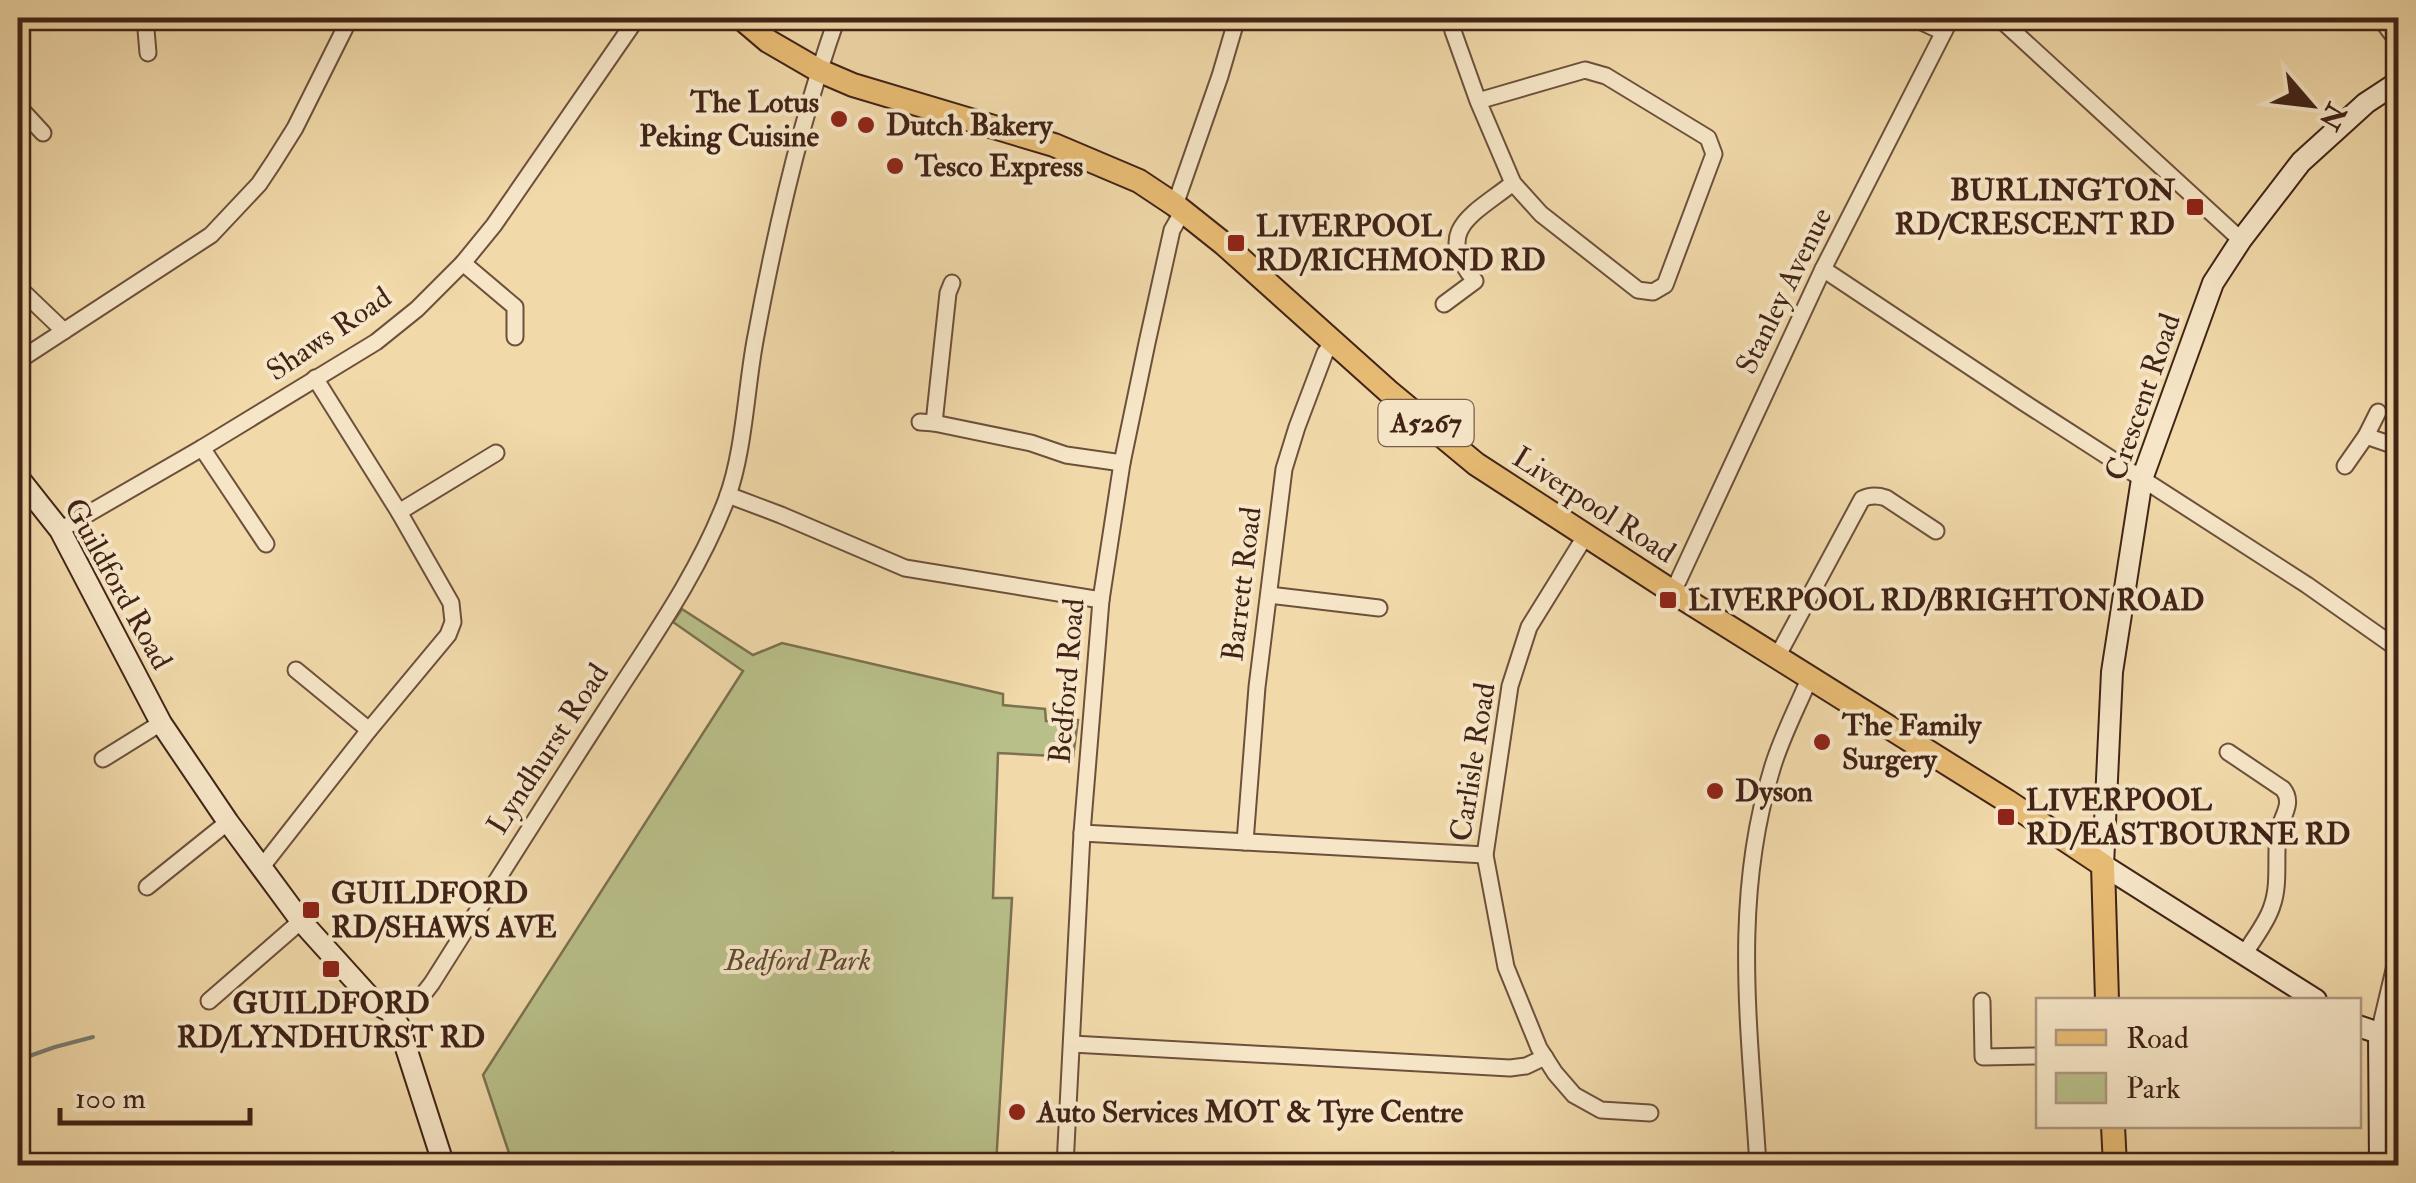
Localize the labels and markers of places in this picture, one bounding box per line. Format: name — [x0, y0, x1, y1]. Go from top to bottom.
place label: The Lotus Peking Cuisine — [639, 84, 819, 155]
place label: Dutch Bakery — [886, 107, 1054, 144]
marker: The Lotus Peking Cuisine — [828, 108, 850, 130]
marker: Dutch Bakery — [855, 114, 877, 136]
place label: Tesco Express — [914, 148, 1083, 185]
marker: Tesco Express — [884, 155, 906, 177]
place label: BURLINGTON RD/CRESCENT RD — [1894, 172, 2176, 243]
marker: BURLINGTON RD/CRESCENT RD — [2184, 196, 2206, 218]
place label: LIVERPOOL RD/RICHMOND RD — [1256, 208, 1546, 279]
marker: LIVERPOOL RD/RICHMOND RD — [1225, 232, 1247, 254]
place label: LIVERPOOL RD/BRIGHTON ROAD — [1688, 582, 2204, 619]
marker: LIVERPOOL RD/BRIGHTON ROAD — [1657, 589, 1679, 611]
place label: The Family Surgery — [1841, 707, 1983, 778]
marker: The Family Surgery — [1811, 731, 1833, 753]
place label: Dyson — [1735, 773, 1813, 810]
marker: Dyson — [1704, 780, 1726, 802]
place label: LIVERPOOL RD/EASTBOURNE RD — [2026, 782, 2351, 853]
marker: LIVERPOOL RD/EASTBOURNE RD — [1995, 806, 2017, 828]
place label: GUILDFORD RD/SHAWS AVE — [331, 875, 557, 946]
marker: GUILDFORD RD/SHAWS AVE — [300, 899, 322, 921]
marker: GUILDFORD RD/LYNDHURST RD — [320, 958, 342, 980]
place label: GUILDFORD RD/LYNDHURST RD — [177, 985, 485, 1056]
place label: Auto Services MOT & Tyre Centre — [1035, 1094, 1464, 1131]
marker: Auto Services MOT & Tyre Centre — [1006, 1101, 1028, 1123]

